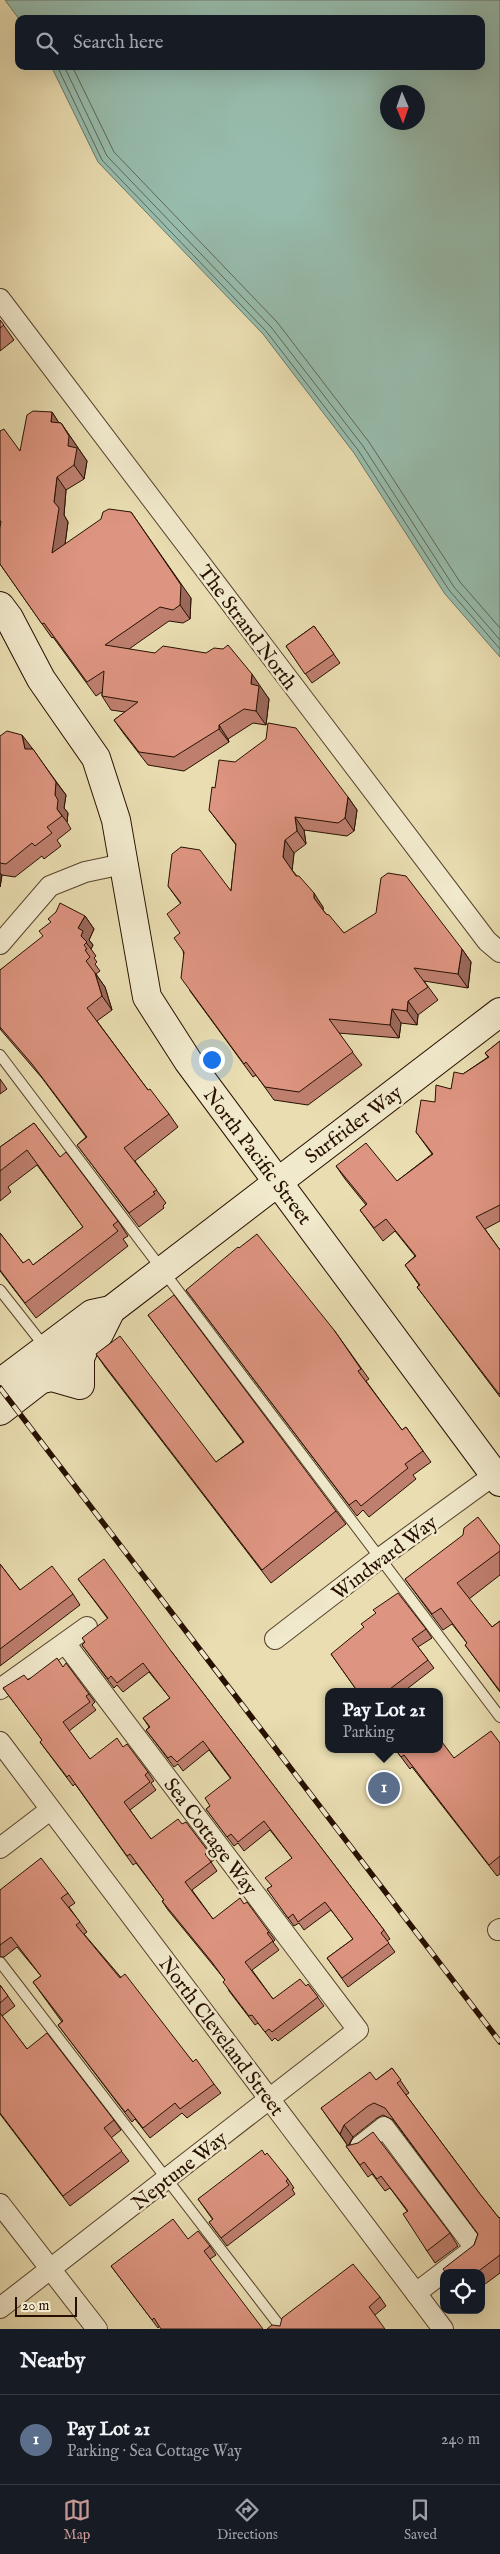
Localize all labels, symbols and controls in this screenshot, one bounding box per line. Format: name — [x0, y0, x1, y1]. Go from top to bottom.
search box — [15, 15, 485, 70]
icon: search — [33, 29, 61, 57]
text: Search here — [73, 31, 164, 55]
north arrow — [380, 85, 425, 130]
street label: The Strand North — [192, 561, 302, 696]
your location — [199, 1047, 225, 1073]
street label: Surfrider Way — [300, 1080, 408, 1170]
street label: North Pacific Street — [197, 1083, 317, 1230]
street label: Windward Way — [327, 1510, 443, 1606]
popup — [325, 1688, 443, 1753]
text: Pay Lot 21 — [343, 1699, 426, 1723]
text: Parking — [343, 1723, 394, 1743]
pin: 1 — [368, 1769, 400, 1807]
street label: Sea Cottage Way — [158, 1773, 262, 1901]
street label: North Cleveland Street — [153, 1952, 289, 2122]
street label: Neptune Way — [127, 2126, 233, 2216]
map controls — [440, 2269, 485, 2314]
button: locate — [440, 2269, 485, 2314]
scale bar — [15, 2294, 78, 2317]
text: 20 m — [22, 2297, 49, 2315]
text: Nearby — [20, 2348, 85, 2375]
text: Pay Lot 21 — [67, 2418, 150, 2442]
text: 1 — [33, 2430, 39, 2450]
text: 240 m — [441, 2430, 480, 2450]
text: Parking · Sea Cottage Way — [67, 2442, 242, 2462]
tab: Map — [63, 2496, 91, 2544]
tab: Directions — [217, 2496, 278, 2544]
tab: Saved — [404, 2496, 437, 2544]

